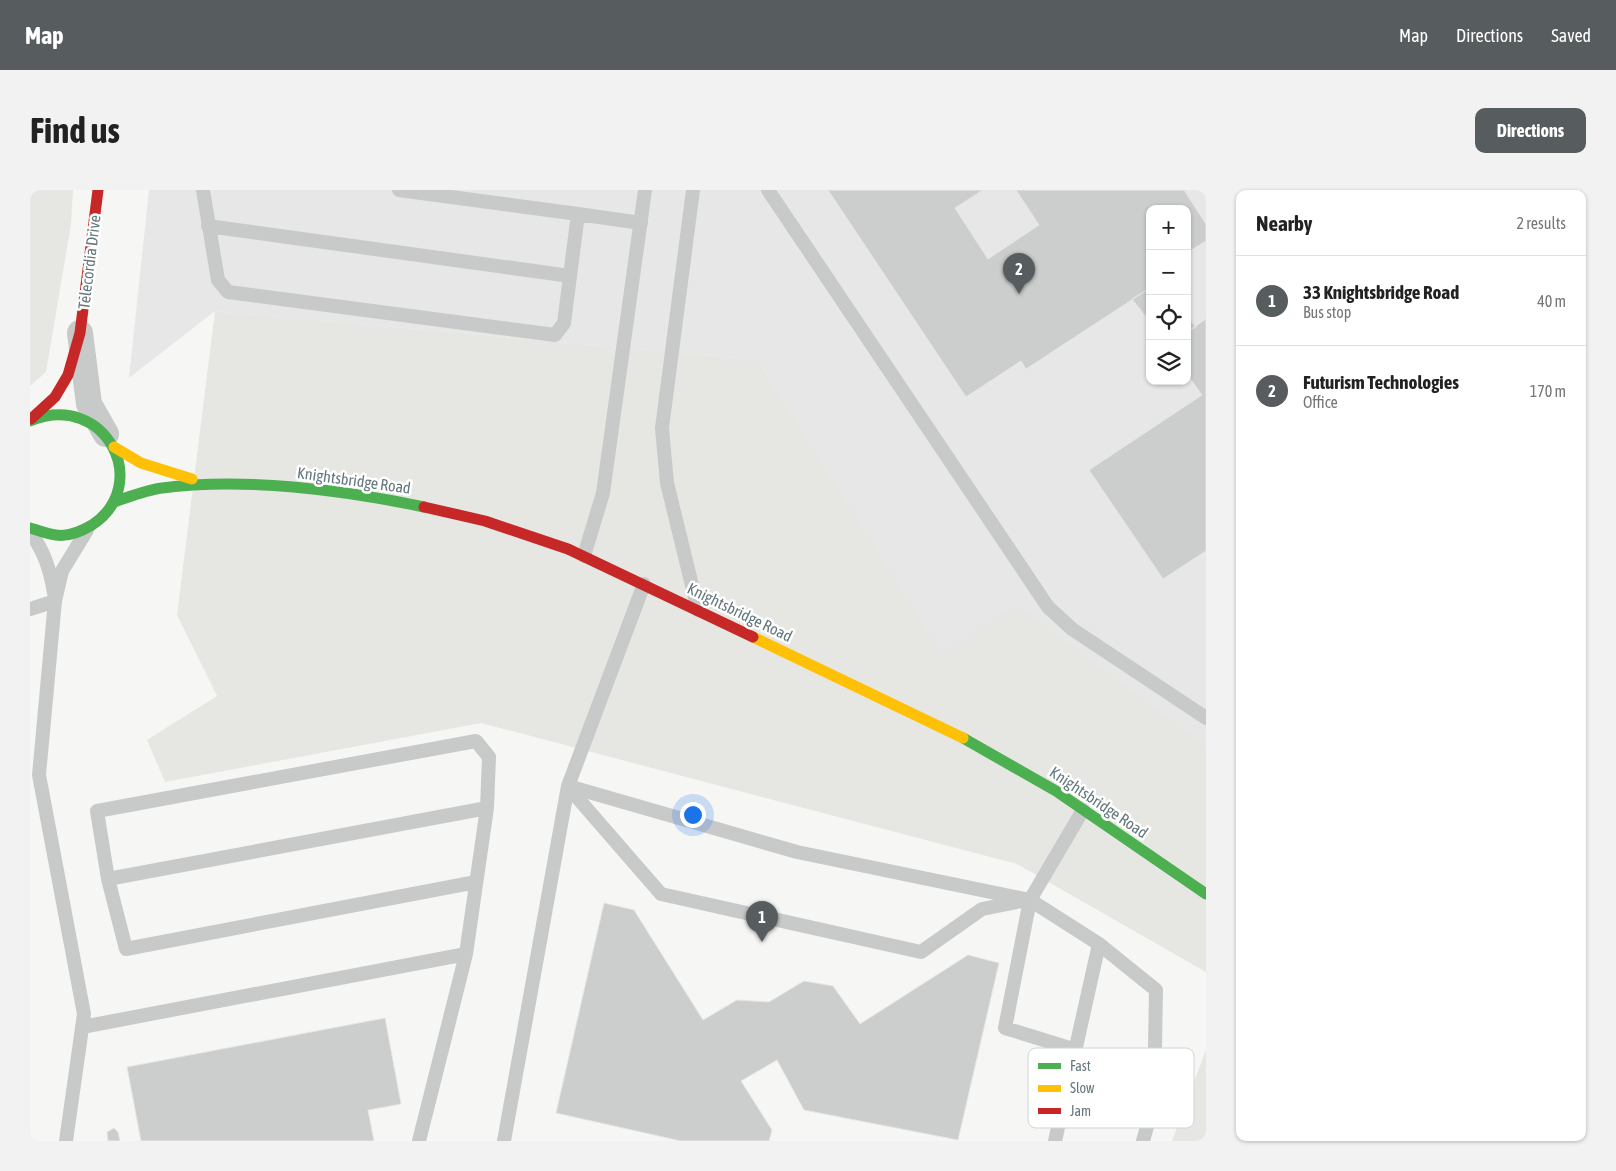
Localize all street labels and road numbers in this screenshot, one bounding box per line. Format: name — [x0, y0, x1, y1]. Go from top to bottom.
street label: Telecordia Drive — [74, 214, 104, 310]
street label: Knightsbridge Road — [296, 463, 412, 498]
street label: Knightsbridge Road — [684, 579, 795, 646]
street label: Knightsbridge Road — [1046, 763, 1151, 842]

